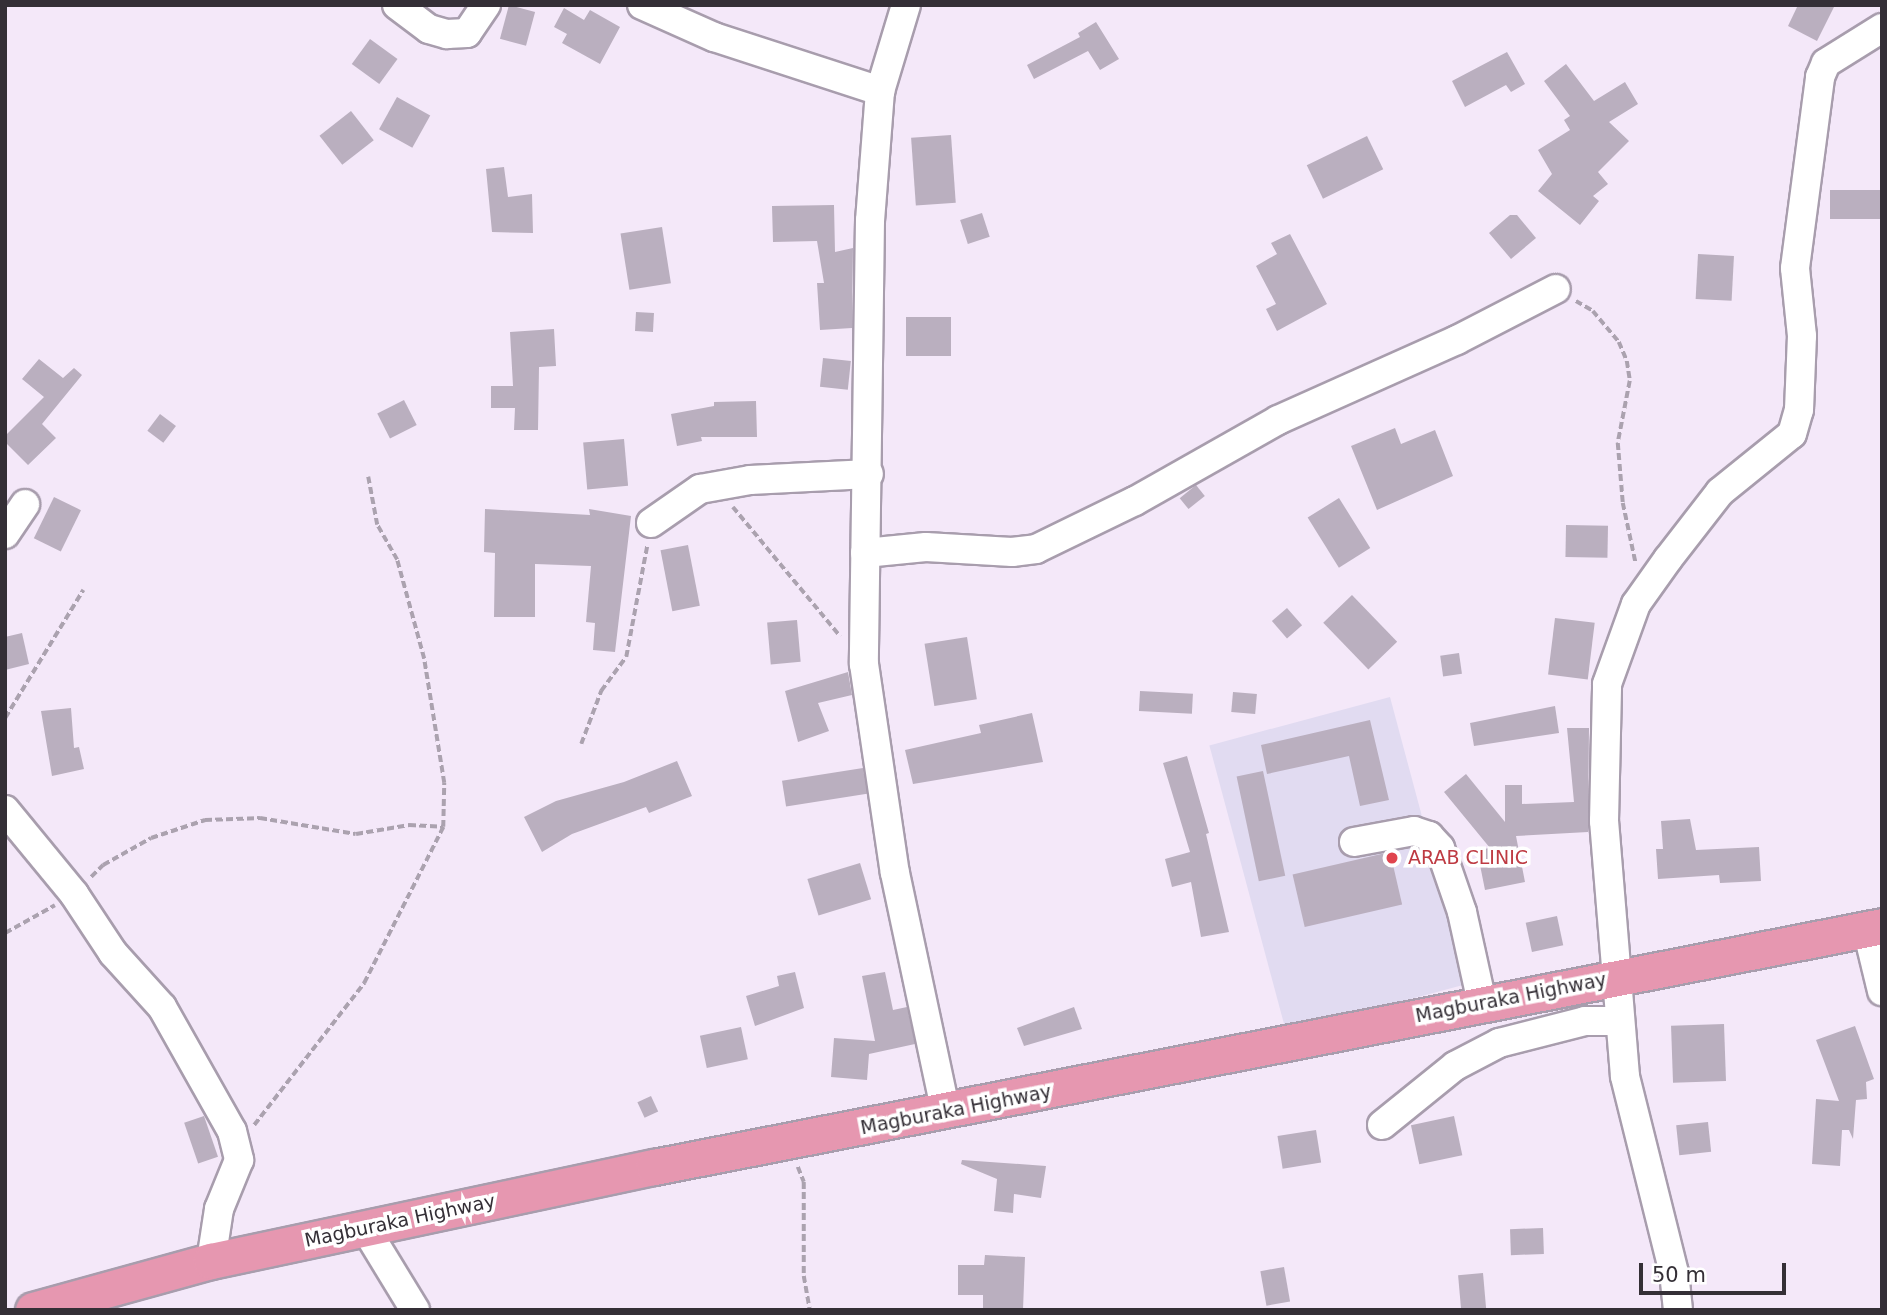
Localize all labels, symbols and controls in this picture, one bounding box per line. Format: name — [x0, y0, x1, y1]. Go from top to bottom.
place label: ARAB CLINIC — [1408, 847, 1528, 869]
marker: ARAB CLINIC — [1382, 848, 1402, 868]
street label: Magburaka Highway — [1414, 968, 1608, 1028]
street label: Magburaka Highway — [859, 1080, 1053, 1140]
street label: Magburaka Highway — [303, 1190, 497, 1252]
scale bar — [1642, 1248, 1789, 1292]
text: 50 m — [1652, 1263, 1706, 1287]

